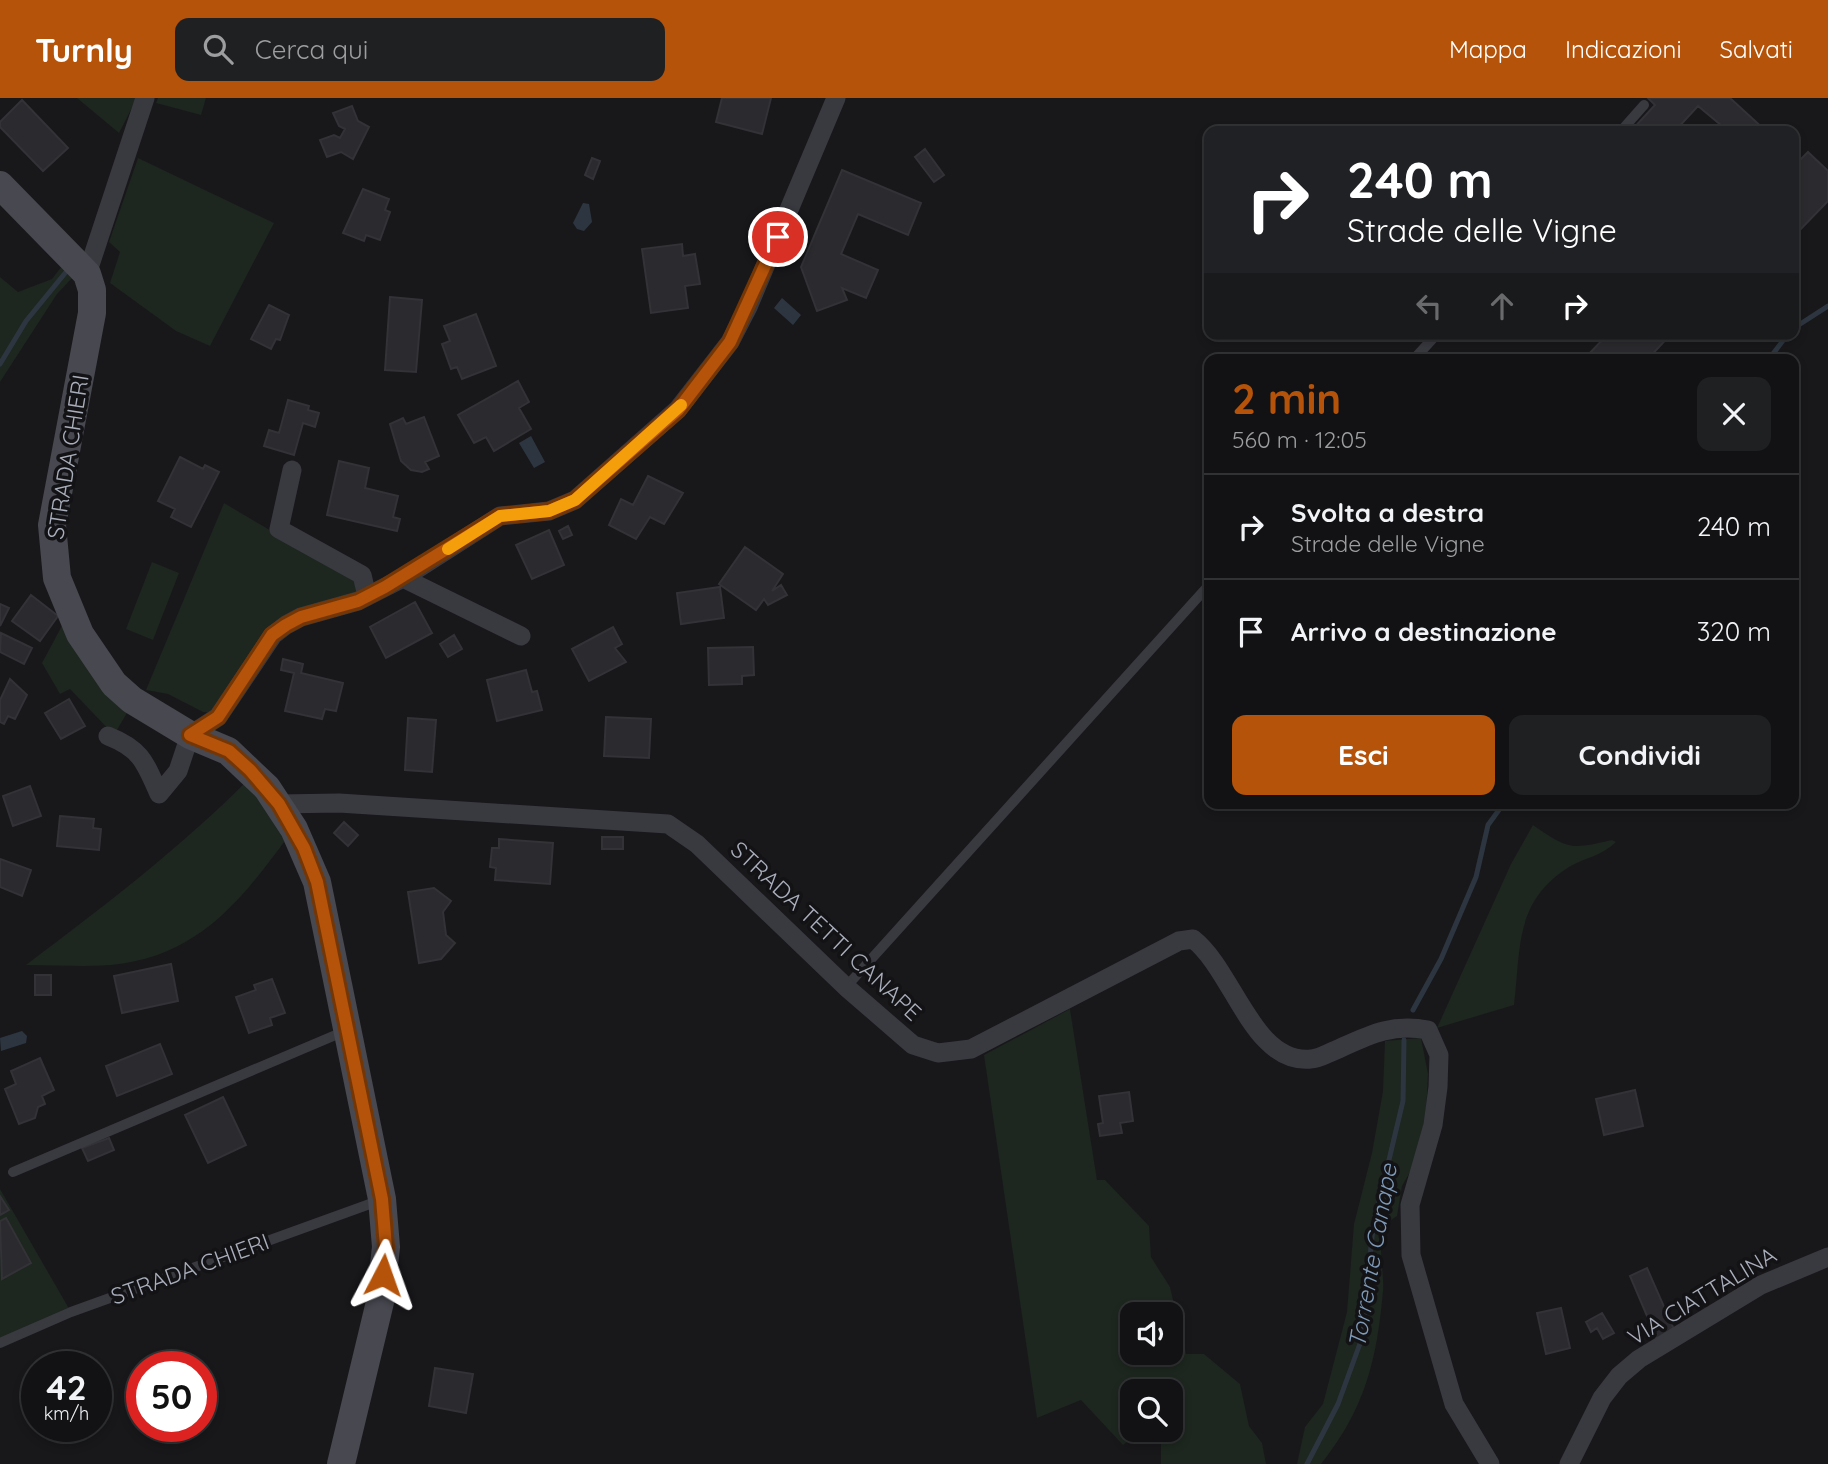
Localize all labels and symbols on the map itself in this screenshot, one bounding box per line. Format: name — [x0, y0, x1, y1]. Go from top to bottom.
pin — [748, 207, 808, 267]
street label: STRADA CHIERI — [40, 373, 95, 541]
street label: STRADA TETTI CANAPE — [725, 835, 928, 1027]
water label: Torrente Canape — [1341, 1160, 1403, 1350]
street label: STRADA CHIERI — [107, 1226, 273, 1311]
position arrow — [346, 1238, 420, 1312]
street label: VIA CIATTALINA — [1622, 1240, 1782, 1351]
speed limit sign: 50 — [126, 1351, 217, 1442]

